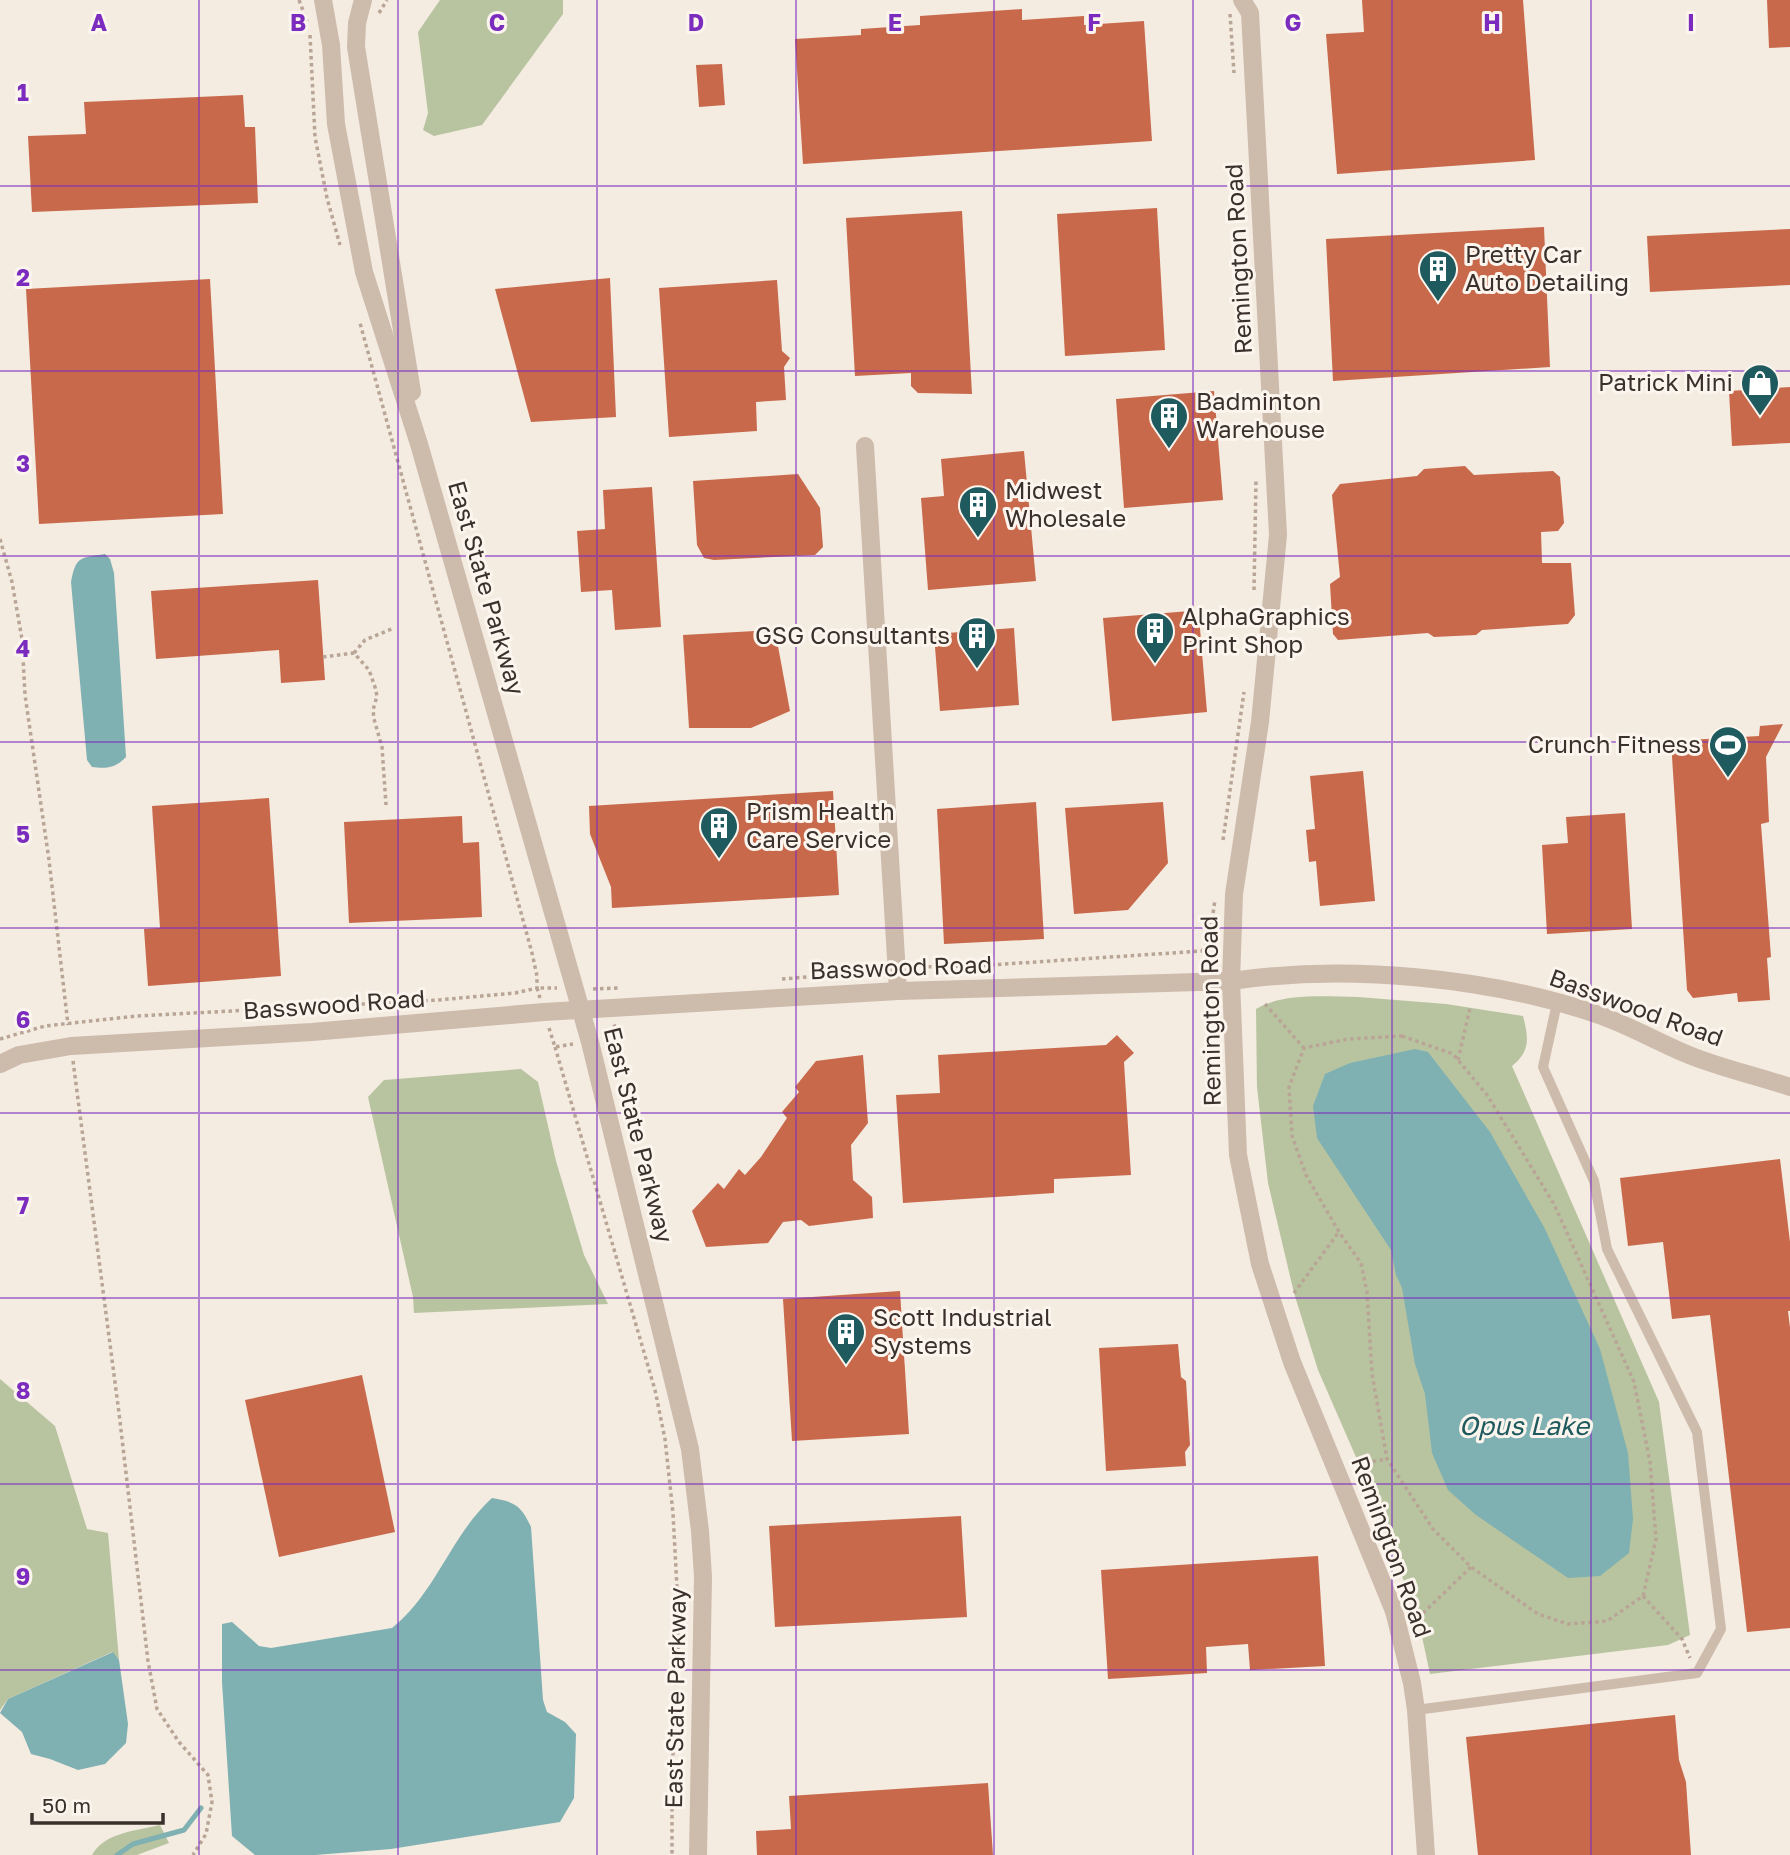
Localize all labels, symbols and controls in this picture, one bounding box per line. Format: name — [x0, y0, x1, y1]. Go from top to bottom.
text: A — [91, 8, 108, 36]
text: B — [290, 8, 306, 36]
text: C — [489, 8, 505, 36]
text: D — [688, 8, 704, 36]
text: E — [888, 8, 902, 36]
text: F — [1087, 8, 1101, 36]
text: G — [1285, 8, 1301, 36]
text: H — [1483, 8, 1501, 36]
text: I — [1687, 8, 1695, 36]
text: 1 — [17, 78, 29, 106]
street label: Remington Road — [1218, 163, 1257, 355]
place label: Pretty Car Auto Detailing — [1465, 239, 1629, 296]
building icon: Pretty Car Auto Detailing — [1417, 248, 1459, 303]
text: 2 — [16, 263, 30, 291]
shop icon: Patrick Mini — [1739, 362, 1781, 417]
place label: Patrick Mini — [1598, 367, 1733, 396]
place label: Badminton Warehouse — [1196, 386, 1325, 443]
building icon: Badminton Warehouse — [1148, 395, 1190, 450]
text: 3 — [16, 449, 30, 477]
place label: Midwest Wholesale — [1005, 475, 1126, 532]
street label: East State Parkway — [443, 477, 532, 698]
building icon: Midwest Wholesale — [957, 484, 999, 539]
place label: AlphaGraphics Print Shop — [1182, 601, 1350, 658]
building icon: AlphaGraphics Print Shop — [1134, 610, 1176, 665]
building icon: GSG Consultants — [956, 615, 998, 670]
place label: GSG Consultants — [755, 620, 950, 649]
text: 4 — [16, 634, 30, 662]
sports icon: Crunch Fitness — [1707, 724, 1749, 779]
place label: Crunch Fitness — [1528, 729, 1701, 758]
place label: Prism Health Care Service — [746, 796, 895, 853]
building icon: Prism Health Care Service — [698, 805, 740, 860]
text: 5 — [16, 820, 30, 848]
street label: Remington Road — [1193, 915, 1226, 1107]
street label: Basswood Road — [809, 949, 993, 984]
street label: Basswood Road — [1546, 962, 1727, 1051]
street label: Basswood Road — [242, 983, 426, 1024]
text: 6 — [16, 1005, 30, 1033]
street label: East State Parkway — [599, 1024, 680, 1245]
text: 7 — [17, 1191, 29, 1219]
place label: Scott Industrial Systems — [873, 1302, 1052, 1359]
building icon: Scott Industrial Systems — [825, 1311, 867, 1366]
text: 8 — [16, 1376, 30, 1404]
water label: Opus Lake — [1459, 1410, 1591, 1441]
street label: Remington Road — [1346, 1452, 1439, 1641]
text: 9 — [16, 1562, 30, 1590]
street label: East State Parkway — [658, 1587, 691, 1809]
scale bar — [32, 1782, 163, 1826]
text: 50 m — [42, 1792, 91, 1818]

